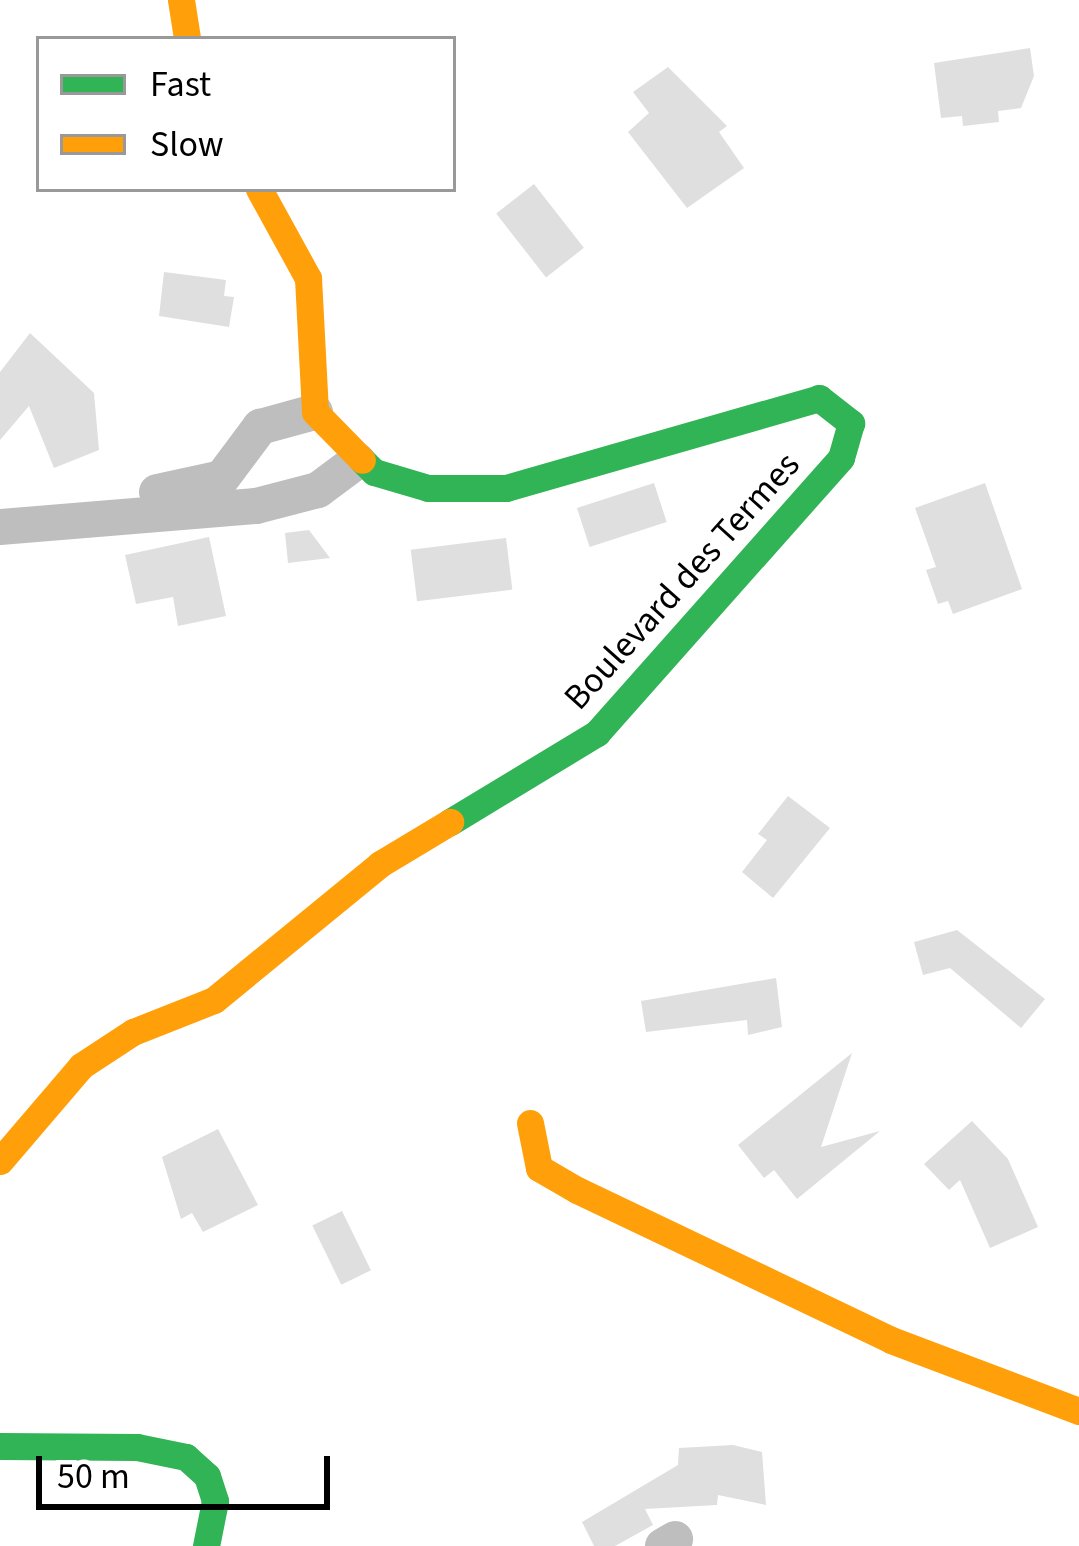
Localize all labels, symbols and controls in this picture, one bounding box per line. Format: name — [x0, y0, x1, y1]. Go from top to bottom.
legend — [36, 36, 456, 192]
text: Fast — [150, 59, 211, 110]
text: Slow — [150, 119, 224, 170]
street label: Boulevard des Termes — [555, 443, 809, 719]
scale bar — [42, 1432, 336, 1506]
text: 50 m — [57, 1451, 130, 1502]

